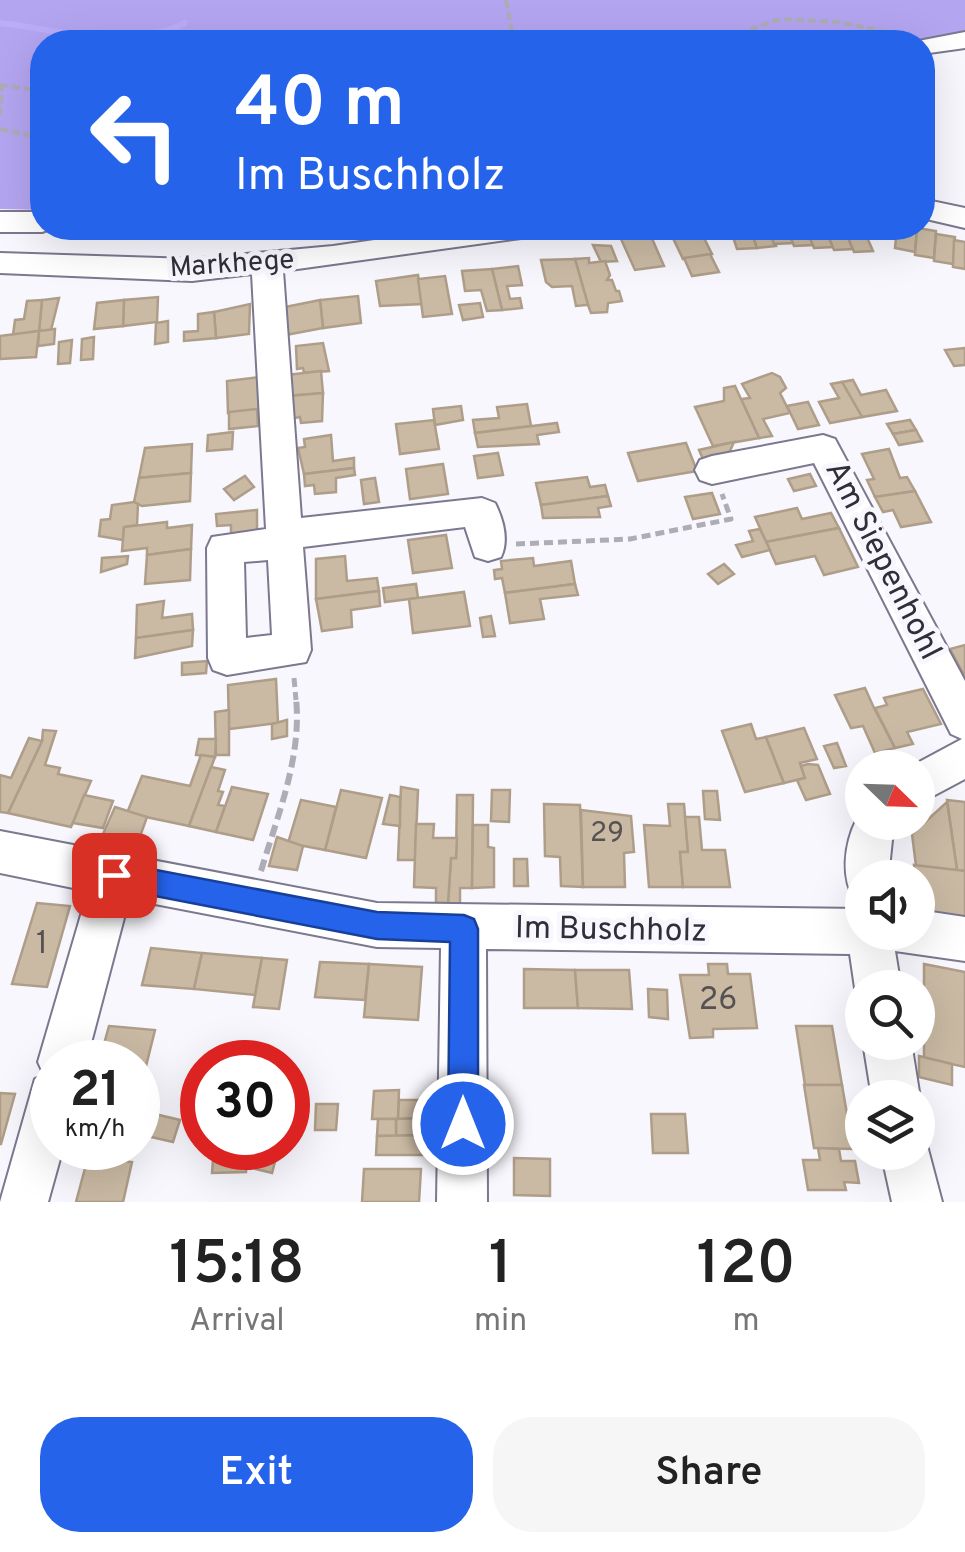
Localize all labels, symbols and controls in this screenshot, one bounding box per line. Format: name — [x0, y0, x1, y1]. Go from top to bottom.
text: 40 m — [235, 62, 405, 151]
icon: left — [70, 70, 200, 200]
text: Im Buschholz — [235, 149, 505, 206]
street label: Markhege — [168, 243, 296, 287]
street label: Am Siepenhohl — [815, 455, 949, 667]
north arrow — [845, 750, 935, 840]
map controls — [845, 750, 935, 1170]
house number: 29 — [590, 816, 624, 852]
pin — [72, 833, 157, 918]
icon: arrive — [87, 848, 142, 903]
button: sound — [845, 860, 935, 950]
street label: Im Buschholz — [515, 909, 707, 953]
house number: 1 — [36, 925, 48, 965]
button: search — [845, 970, 935, 1060]
house number: 26 — [699, 981, 737, 1021]
speed limit sign: 30 — [180, 1040, 310, 1170]
text: 21 — [70, 1061, 120, 1124]
position arrow — [411, 1072, 515, 1176]
button: layers — [845, 1080, 935, 1170]
text: km/h — [65, 1114, 125, 1146]
text: 15:18 — [169, 1229, 305, 1305]
text: 1 — [489, 1229, 512, 1305]
text: 120 — [696, 1229, 796, 1305]
text: Arrival — [189, 1302, 285, 1342]
text: min — [474, 1302, 527, 1342]
text: m — [733, 1302, 760, 1342]
button: Exit — [40, 1417, 473, 1532]
button: Share — [493, 1417, 925, 1532]

